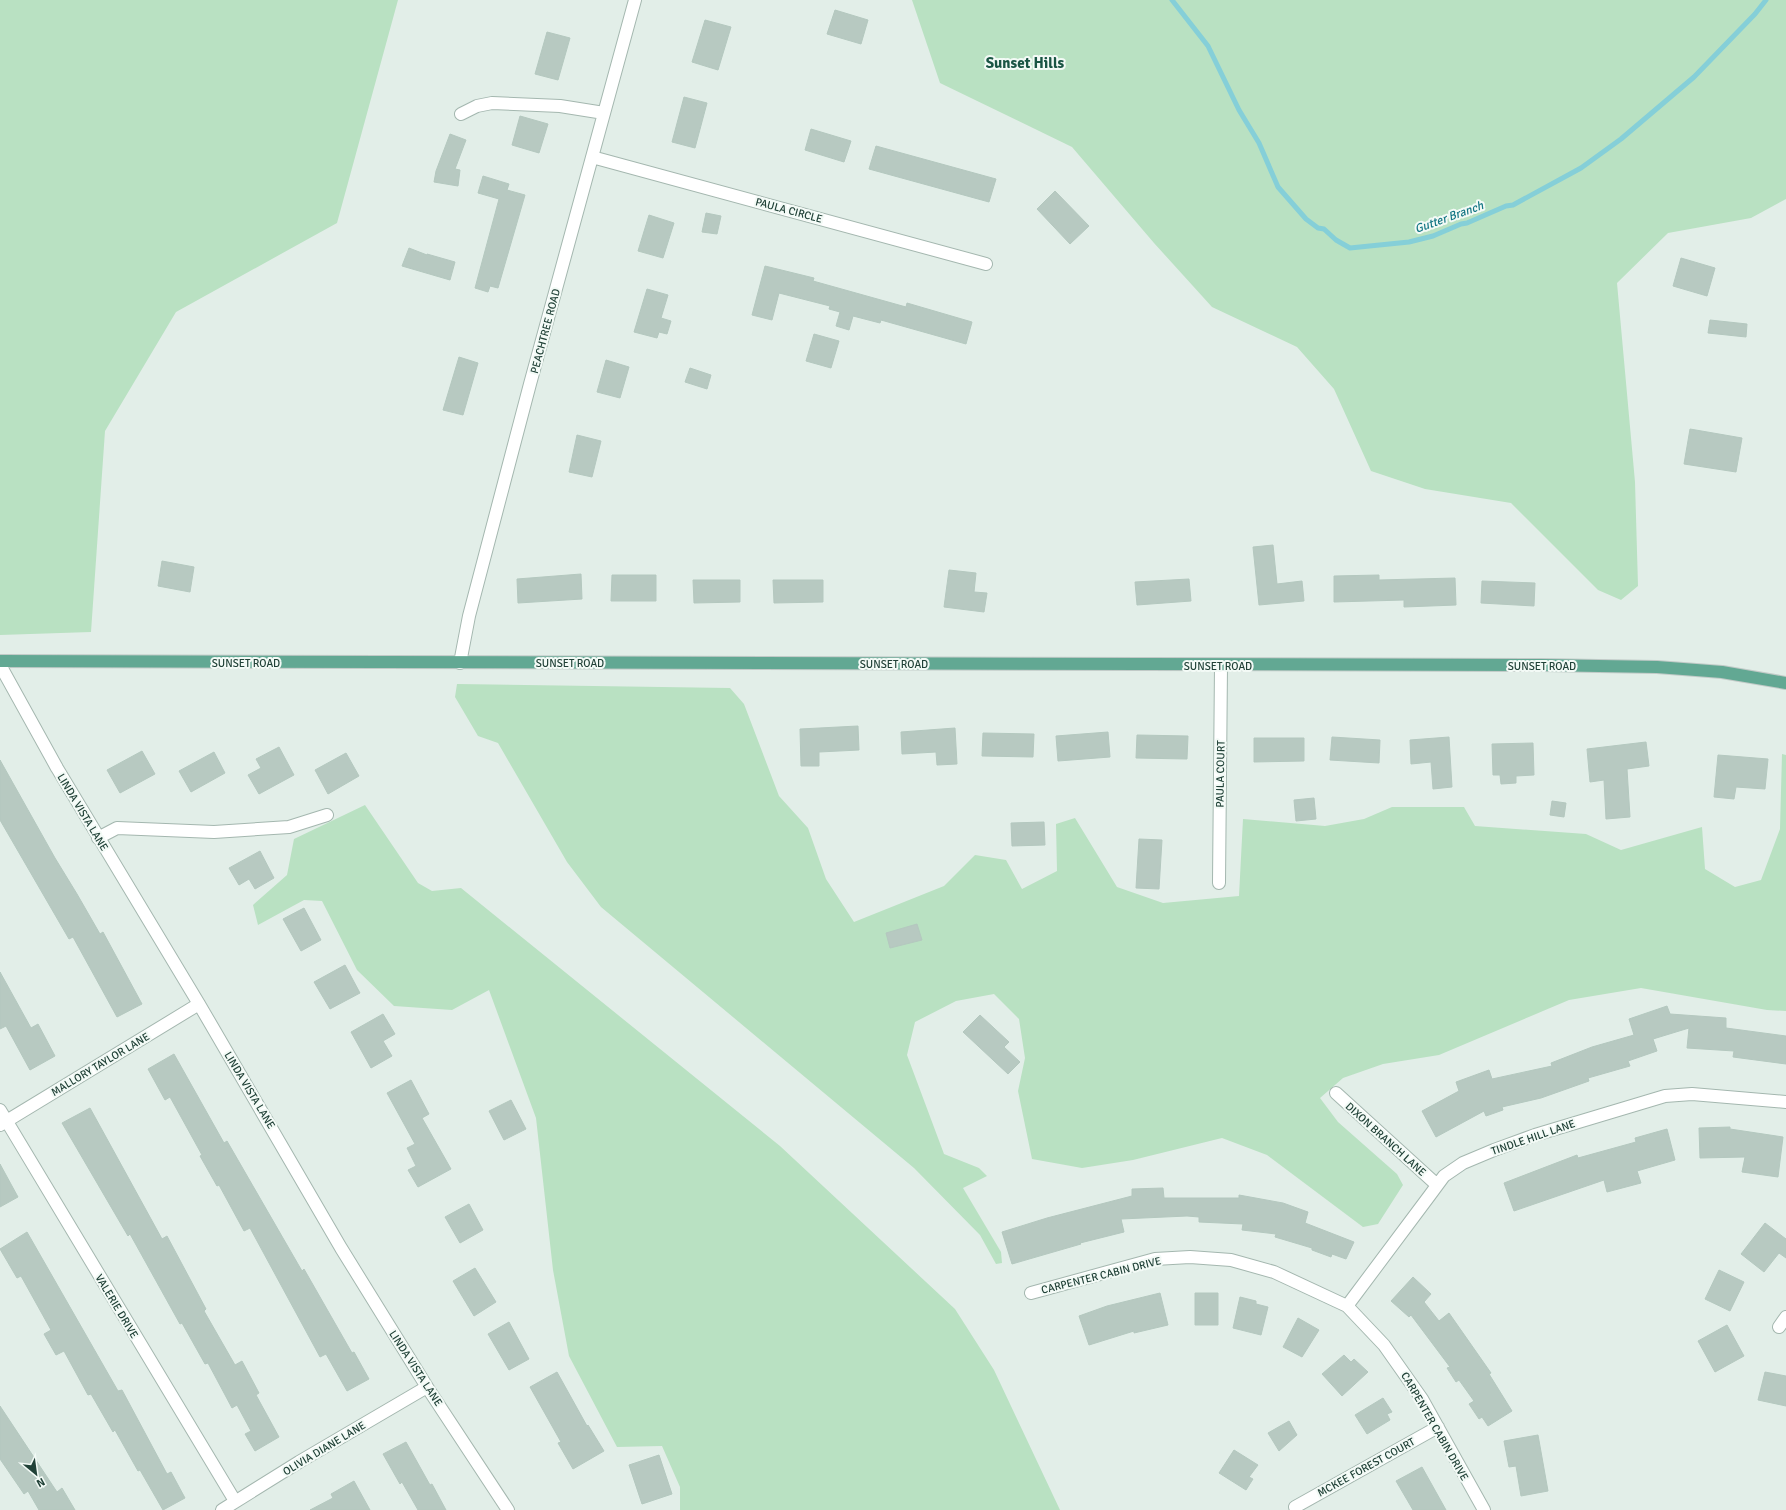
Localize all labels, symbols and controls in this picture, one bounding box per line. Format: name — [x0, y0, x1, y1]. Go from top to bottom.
district label: Sunset Hills — [986, 54, 1065, 72]
street label: PAULA CIRCLE — [754, 195, 824, 226]
water label: Gutter Branch — [1413, 198, 1486, 237]
street label: PEACHTREE ROAD — [528, 287, 563, 375]
street label: SUNSET ROAD — [212, 657, 280, 670]
street label: SUNSET ROAD — [536, 657, 604, 670]
street label: SUNSET ROAD — [860, 658, 928, 671]
street label: SUNSET ROAD — [1184, 660, 1252, 673]
street label: SUNSET ROAD — [1508, 660, 1576, 673]
street label: PAULA COURT — [1213, 740, 1228, 808]
street label: LINDA VISTA LANE — [54, 771, 111, 853]
street label: MALLORY TAYLOR LANE — [49, 1030, 152, 1099]
street label: LINDA VISTA LANE — [221, 1049, 278, 1131]
street label: DIXON BRANCH LANE — [1343, 1100, 1429, 1179]
street label: TINDLE HILL LANE — [1489, 1117, 1577, 1158]
street label: CARPENTER CABIN DRIVE — [1040, 1254, 1162, 1297]
street label: VALERIE DRIVE — [92, 1272, 141, 1341]
street label: LINDA VISTA LANE — [386, 1328, 445, 1409]
street label: CARPENTER CABIN DRIVE — [1398, 1370, 1471, 1483]
street label: OLIVIA DIANE LANE — [281, 1419, 368, 1478]
street label: MCKEE FOREST COURT — [1315, 1435, 1418, 1500]
north arrow — [16, 1454, 56, 1494]
text: N — [34, 1475, 47, 1490]

